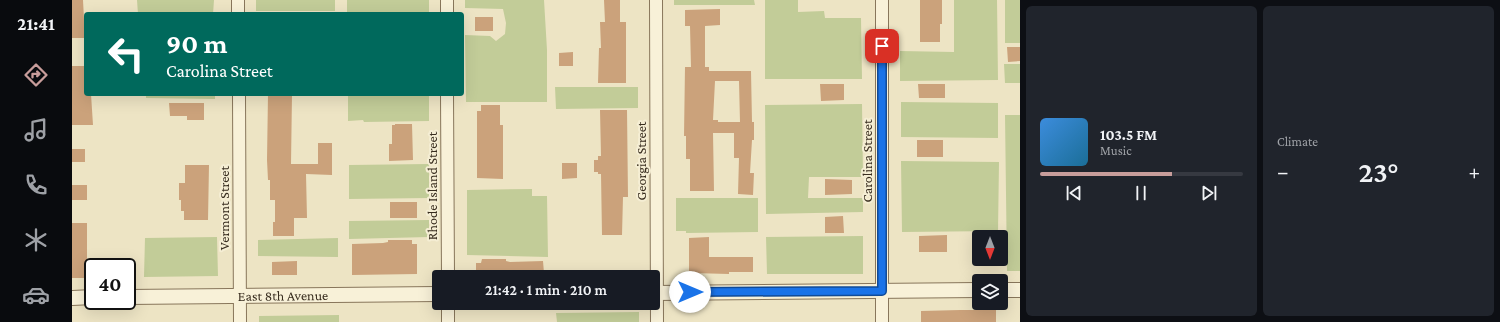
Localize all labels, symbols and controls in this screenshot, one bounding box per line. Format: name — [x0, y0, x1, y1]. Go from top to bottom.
text: 21:41 — [17, 14, 55, 34]
icon: left — [100, 28, 152, 80]
text: 90 m — [166, 28, 227, 59]
pin — [865, 29, 899, 63]
icon: arrive — [871, 35, 893, 57]
icon: directions — [22, 61, 50, 89]
text: Carolina Street — [166, 61, 273, 81]
icon: music — [22, 116, 50, 144]
street label: Carolina Street — [859, 119, 875, 203]
street label: Georgia Street — [633, 121, 649, 201]
text: 103.5 FM — [1100, 127, 1157, 143]
street label: Rhode Island Street — [424, 131, 440, 240]
text: Climate — [1277, 134, 1318, 149]
text: Music — [1100, 143, 1132, 158]
text: 23° — [1358, 155, 1399, 188]
text: − — [1277, 159, 1289, 184]
text: + — [1468, 159, 1480, 184]
street label: Vermont Street — [216, 165, 232, 250]
icon: phone — [22, 171, 50, 199]
icon: previous — [1063, 182, 1085, 204]
icon: pause — [1130, 182, 1152, 204]
icon: next — [1198, 182, 1220, 204]
icon: climate — [22, 226, 50, 254]
north arrow — [972, 230, 1008, 266]
map controls — [972, 230, 1008, 310]
speed limit sign: 40 — [84, 258, 136, 310]
position arrow — [669, 271, 711, 313]
button: layers — [972, 274, 1008, 310]
icon: car — [22, 281, 50, 309]
text: 21:42 · 1 min · 210 m — [485, 282, 607, 298]
street label: East 8th Avenue — [238, 287, 328, 304]

